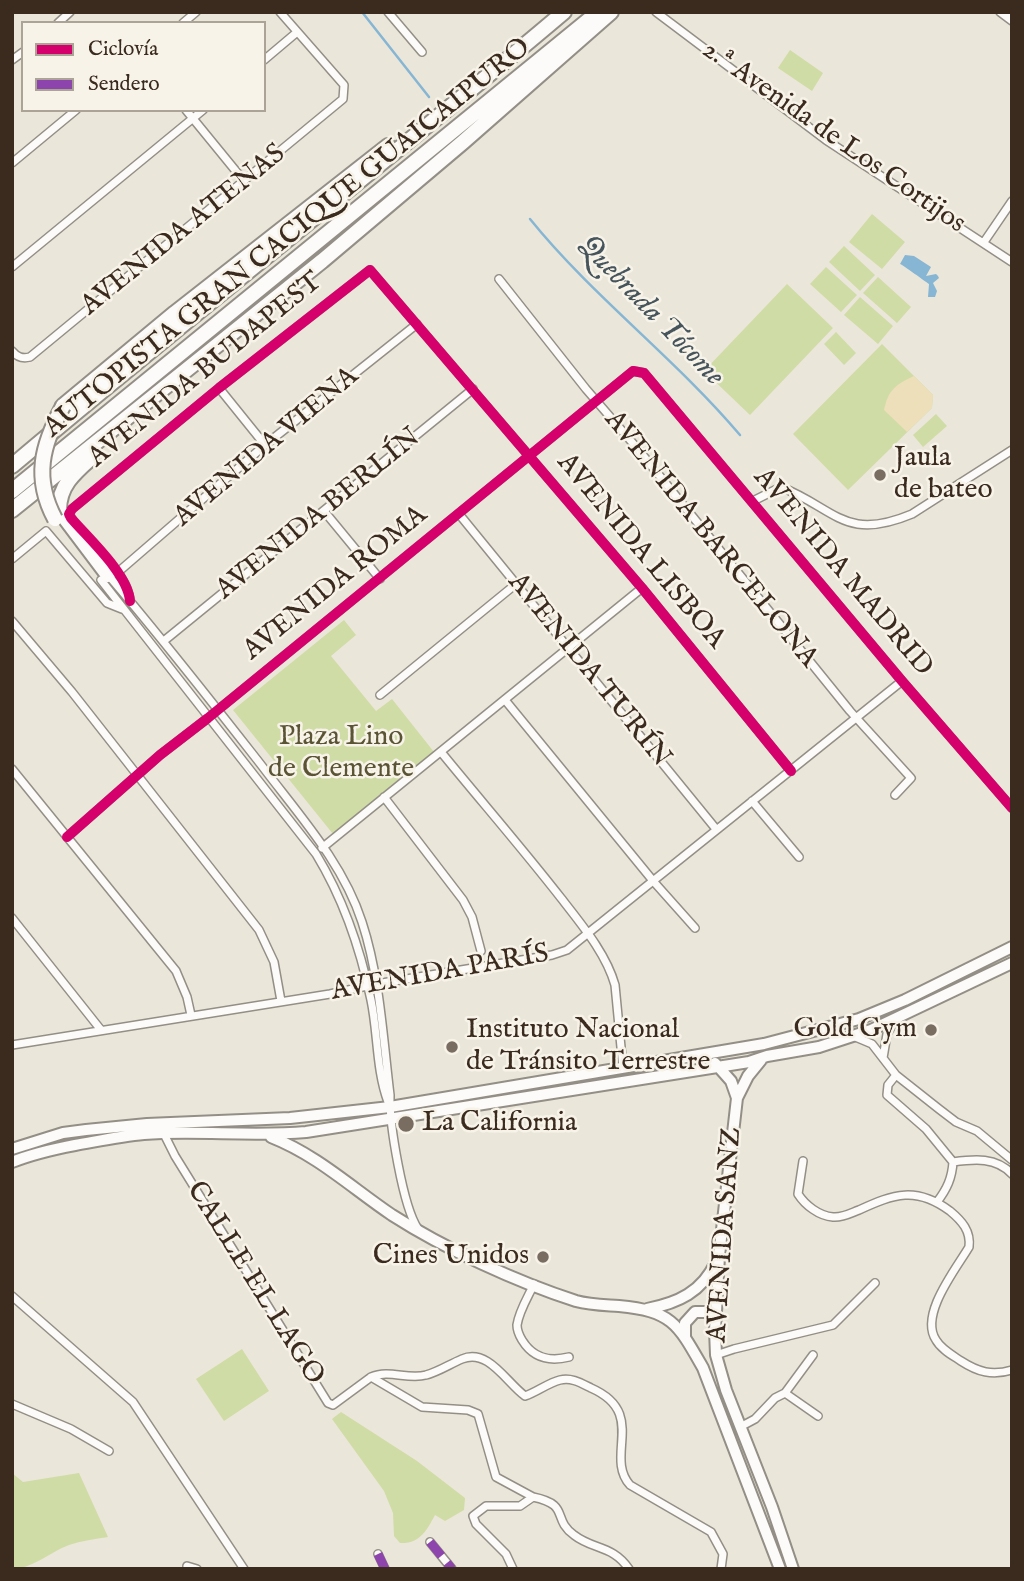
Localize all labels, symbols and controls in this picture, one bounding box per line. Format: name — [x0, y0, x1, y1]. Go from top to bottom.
legend — [21, 21, 266, 112]
street label: AUTOPISTA GRAN CACIQUE GUAICAIPURO — [38, 32, 538, 446]
street label: 2.ª Avenida de Los Cortijos — [695, 34, 971, 242]
text: Ciclovía — [88, 36, 158, 63]
text: Sendero — [88, 71, 159, 98]
street label: AVENIDA ATENAS — [75, 138, 293, 324]
water label: Quebrada Tócome — [569, 229, 731, 395]
street label: AVENIDA BUDAPEST — [82, 266, 330, 476]
street label: AVENIDA VIENA — [168, 361, 366, 535]
street label: AVENIDA BARCELONA — [596, 405, 824, 675]
street label: AVENIDA BERLÍN — [210, 422, 428, 608]
place label: Jaula de bateo — [894, 442, 993, 508]
street label: AVENIDA LISBOA — [548, 447, 732, 657]
street label: AVENIDA MADRID — [745, 462, 939, 684]
marker: Jaula de bateo — [872, 467, 888, 483]
street label: AVENIDA ROMA — [237, 499, 435, 669]
street label: AVENIDA TURÍN — [499, 567, 677, 775]
park label: Plaza Lino de Clemente — [268, 721, 414, 787]
street label: AVENIDA PARÍS — [328, 938, 552, 1010]
place label: Gold Gym — [793, 1013, 917, 1047]
place label: Instituto Nacional de Tránsito Terrestre — [466, 1014, 710, 1080]
marker: Gold Gym — [923, 1022, 939, 1038]
marker: Instituto Nacional de Tránsito Terrestre — [444, 1039, 460, 1055]
place label: La California — [422, 1107, 577, 1141]
marker: La California — [396, 1114, 416, 1134]
street label: AVENIDA SANZ — [702, 1126, 750, 1344]
street label: CALLE EL LAGO — [178, 1176, 330, 1392]
place label: Cines Unidos — [373, 1240, 529, 1274]
marker: Cines Unidos — [535, 1249, 551, 1265]

